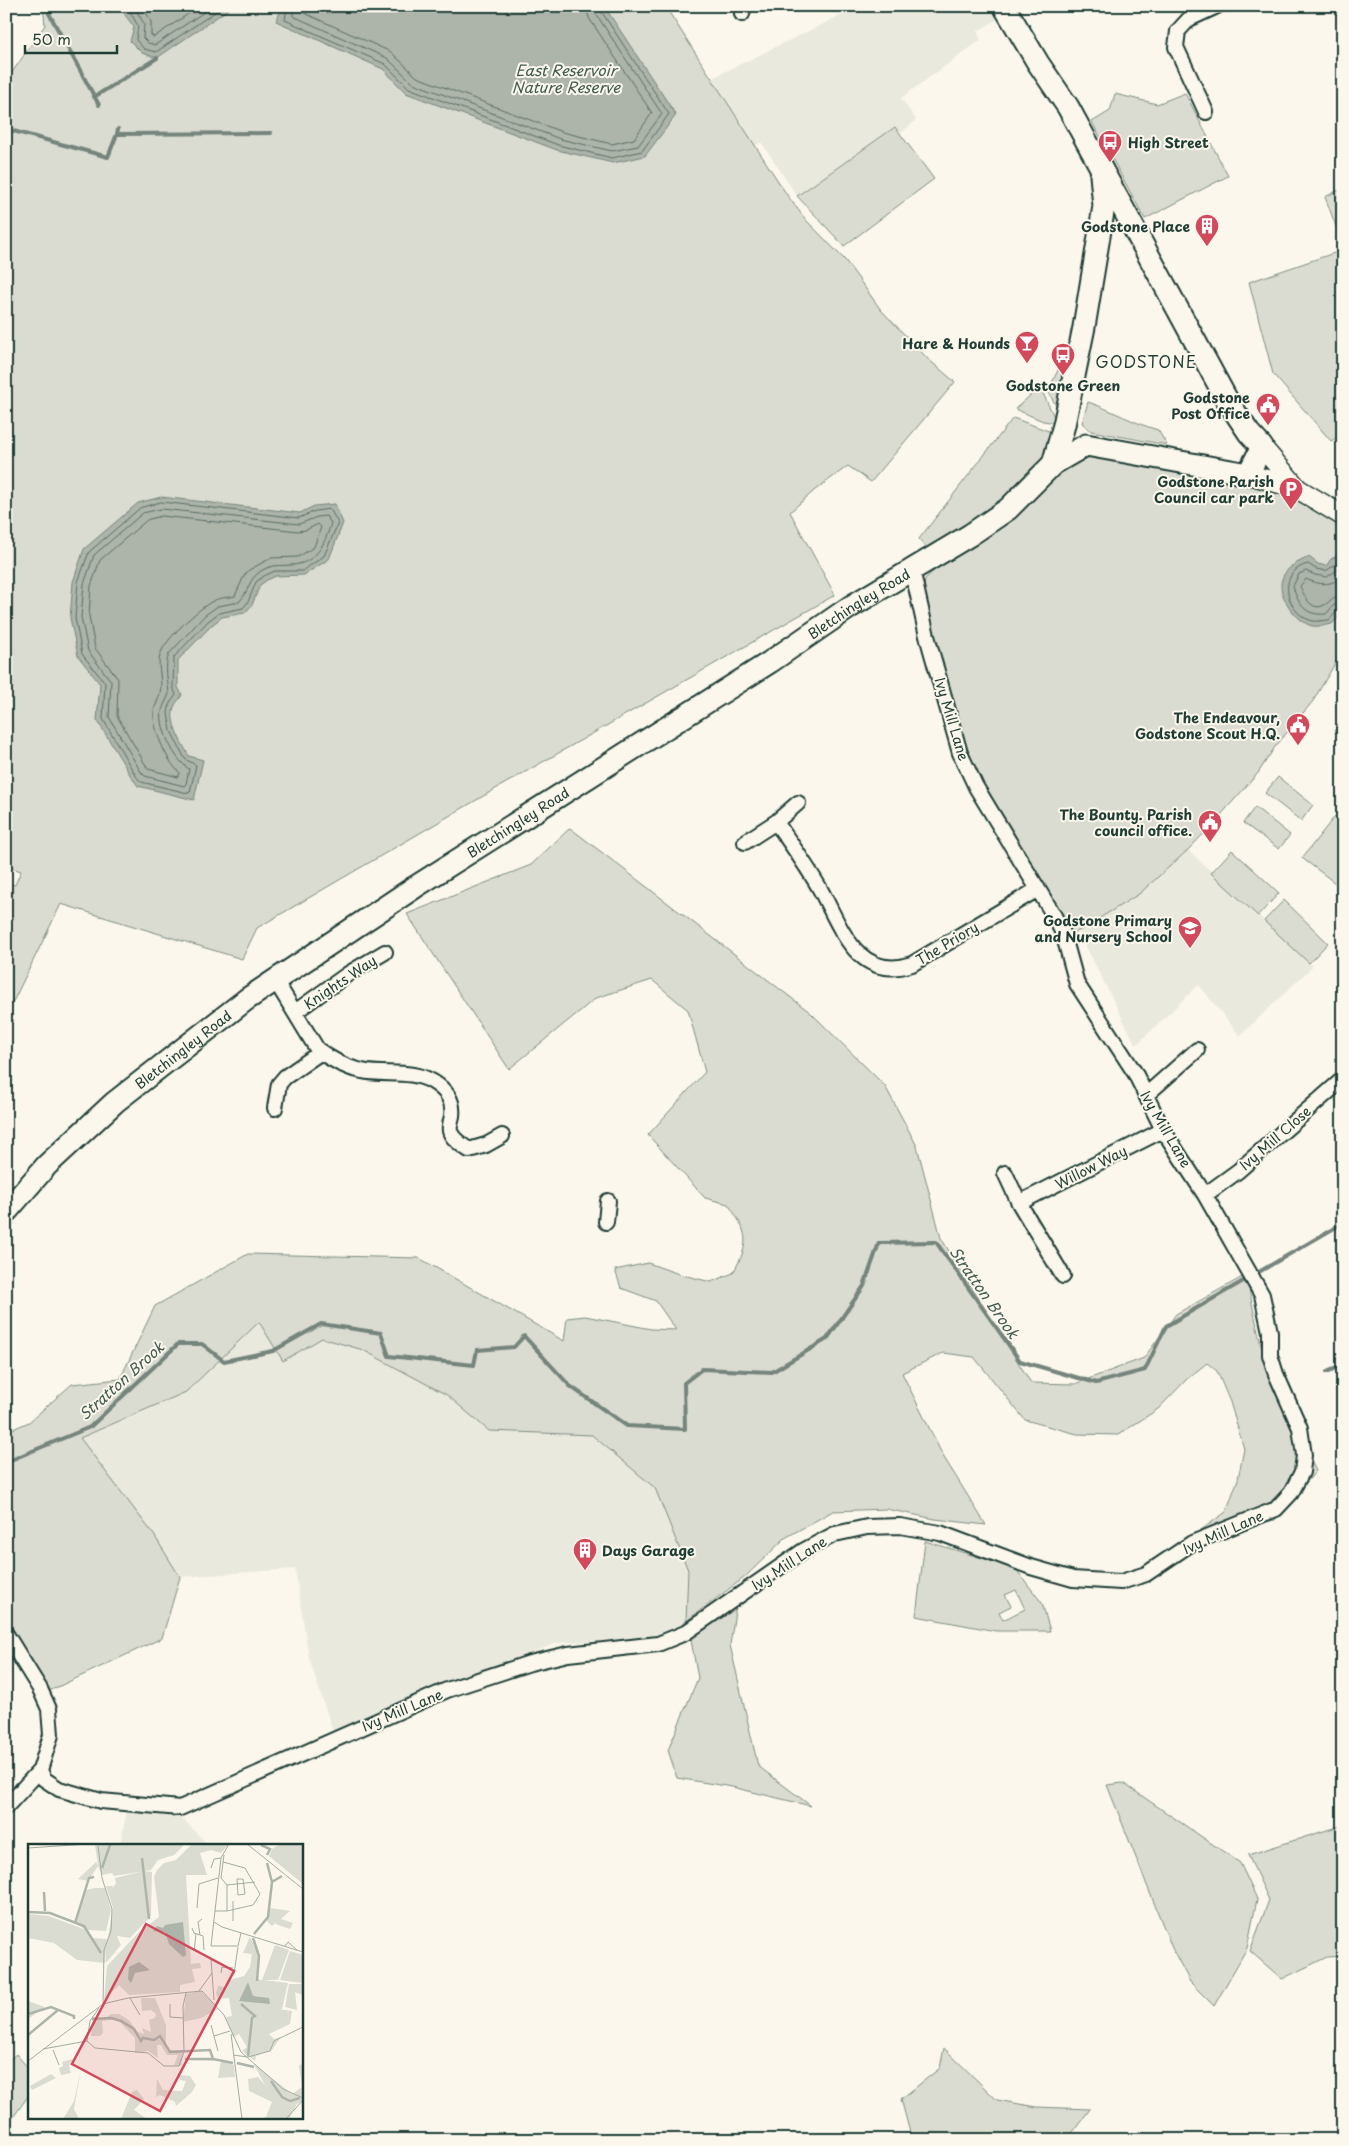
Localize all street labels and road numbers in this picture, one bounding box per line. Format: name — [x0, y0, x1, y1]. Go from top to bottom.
street label: Bletchingley Road — [803, 563, 914, 644]
street label: Ivy Mill Lane — [929, 675, 975, 763]
street label: Bletchingley Road — [462, 782, 573, 862]
street label: The Priory — [912, 916, 982, 970]
street label: Knights Way — [299, 950, 381, 1014]
street label: Bletchingley Road — [130, 1005, 236, 1094]
street label: Ivy Mill Lane — [1135, 1086, 1197, 1172]
street label: Ivy Mill Close — [1235, 1101, 1315, 1175]
street label: Willow Way — [1051, 1140, 1131, 1194]
street label: Ivy Mill Lane — [1179, 1505, 1267, 1559]
street label: Ivy Mill Lane — [747, 1531, 831, 1595]
street label: Ivy Mill Lane — [358, 1683, 446, 1737]

